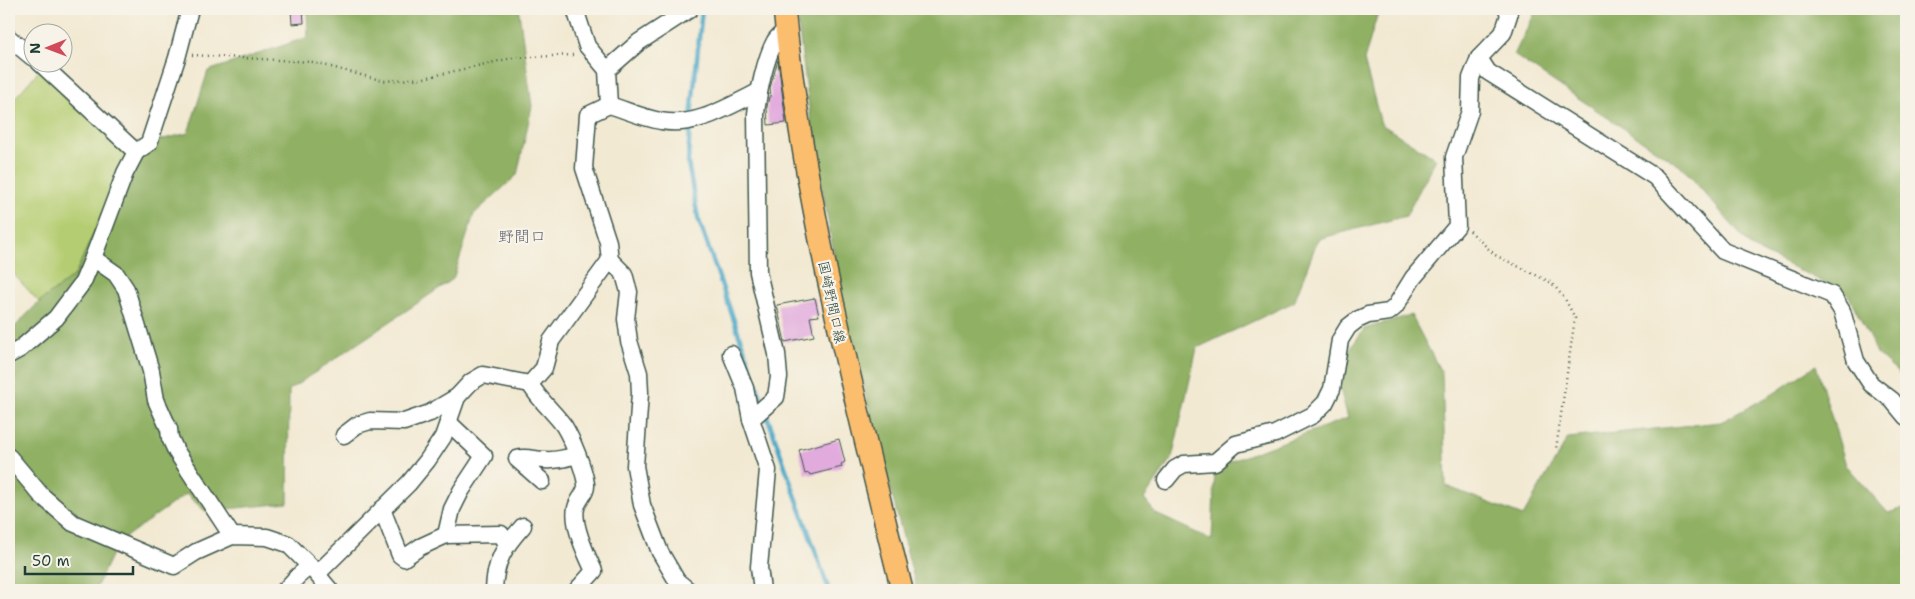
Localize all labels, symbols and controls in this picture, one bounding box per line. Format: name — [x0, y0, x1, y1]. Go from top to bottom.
north arrow — [22, 22, 72, 72]
text: N — [26, 43, 44, 54]
district label: 野間口 — [498, 226, 546, 247]
street label: 国崎野間口線 — [814, 259, 850, 345]
scale bar — [25, 544, 132, 576]
text: 50 m — [32, 551, 70, 571]

